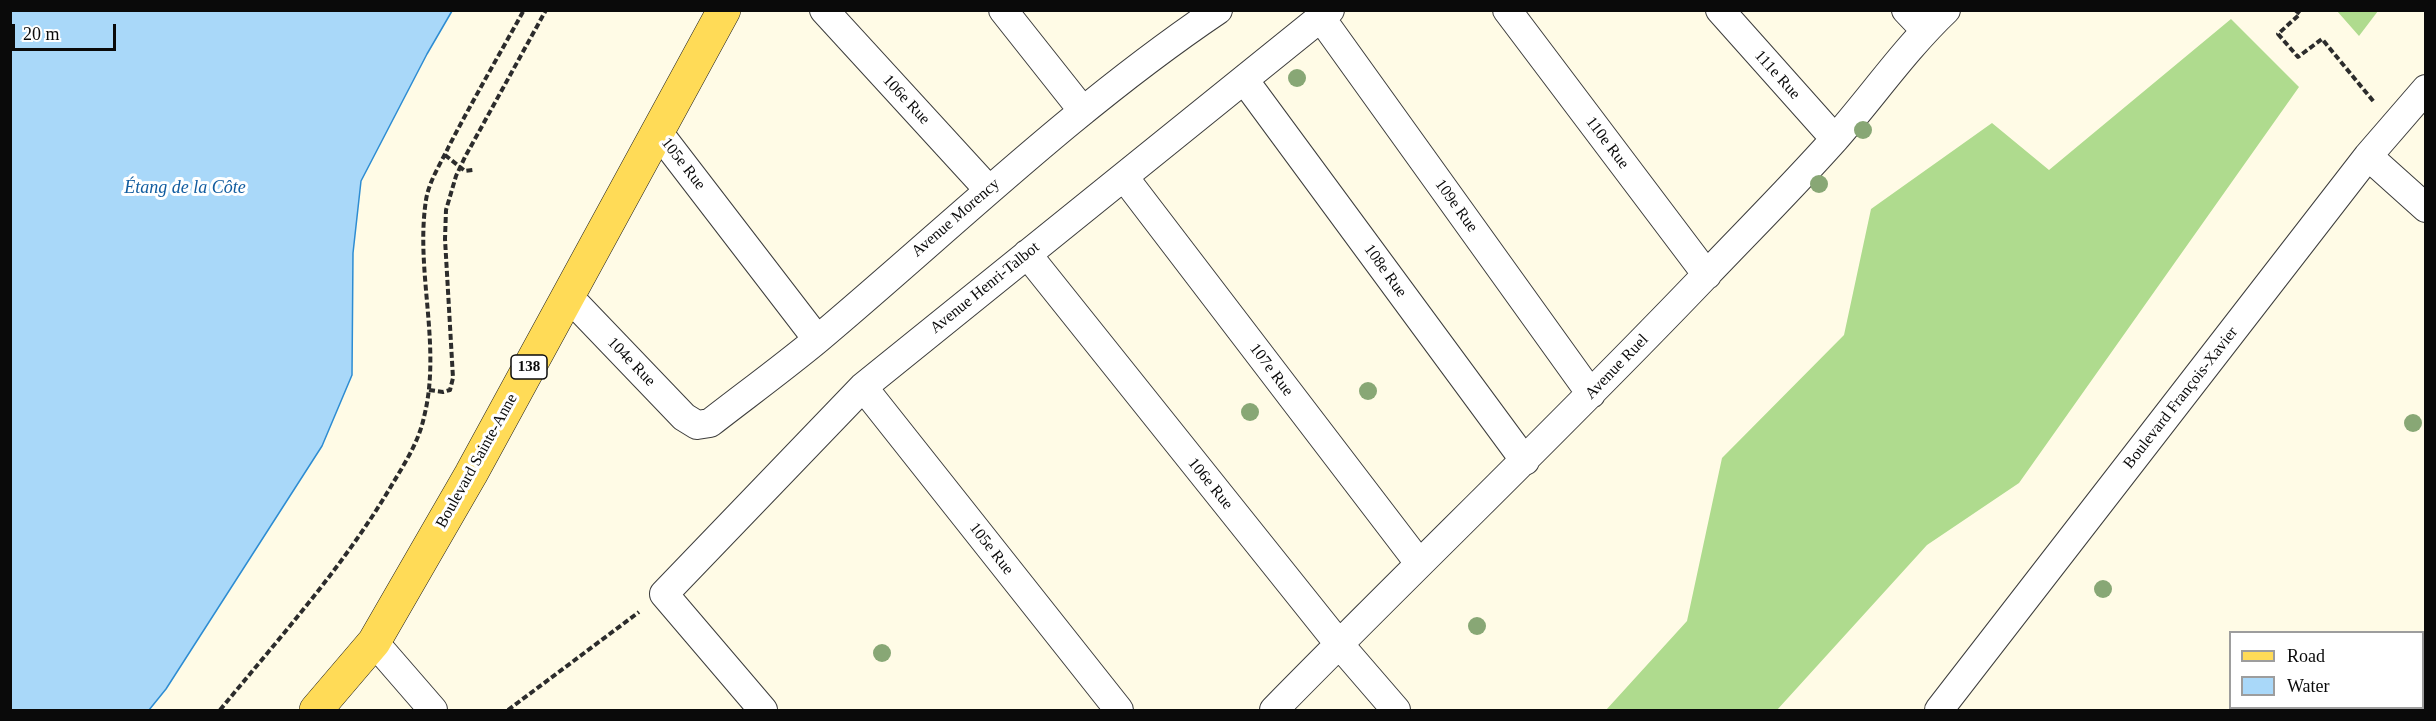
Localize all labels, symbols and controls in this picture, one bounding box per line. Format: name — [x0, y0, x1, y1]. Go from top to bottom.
scale bar — [15, 12, 118, 50]
text: 20 m — [23, 24, 60, 44]
street label: 111e Rue — [1750, 46, 1804, 104]
street label: 106e Rue — [878, 71, 934, 129]
street label: 110e Rue — [1581, 113, 1633, 173]
street label: 105e Rue — [657, 134, 709, 194]
street label: Avenue Morency — [908, 175, 1004, 261]
street label: 109e Rue — [1430, 176, 1482, 236]
water label: Étang de la Côte — [124, 177, 246, 199]
street label: Avenue Henri-Talbot — [927, 238, 1043, 338]
street label: 108e Rue — [1359, 241, 1411, 301]
street label: Boulevard François-Xavier — [2120, 323, 2242, 473]
street label: Avenue Ruel — [1581, 331, 1653, 403]
street label: 104e Rue — [603, 333, 659, 391]
street label: 107e Rue — [1245, 340, 1297, 400]
road number: 138 — [511, 355, 547, 379]
street label: Boulevard Sainte-Anne — [432, 390, 522, 532]
street label: 106e Rue — [1183, 454, 1237, 514]
street label: 105e Rue — [965, 519, 1017, 579]
legend — [2229, 631, 2424, 709]
text: Road — [2287, 646, 2325, 666]
text: Water — [2287, 676, 2330, 696]

